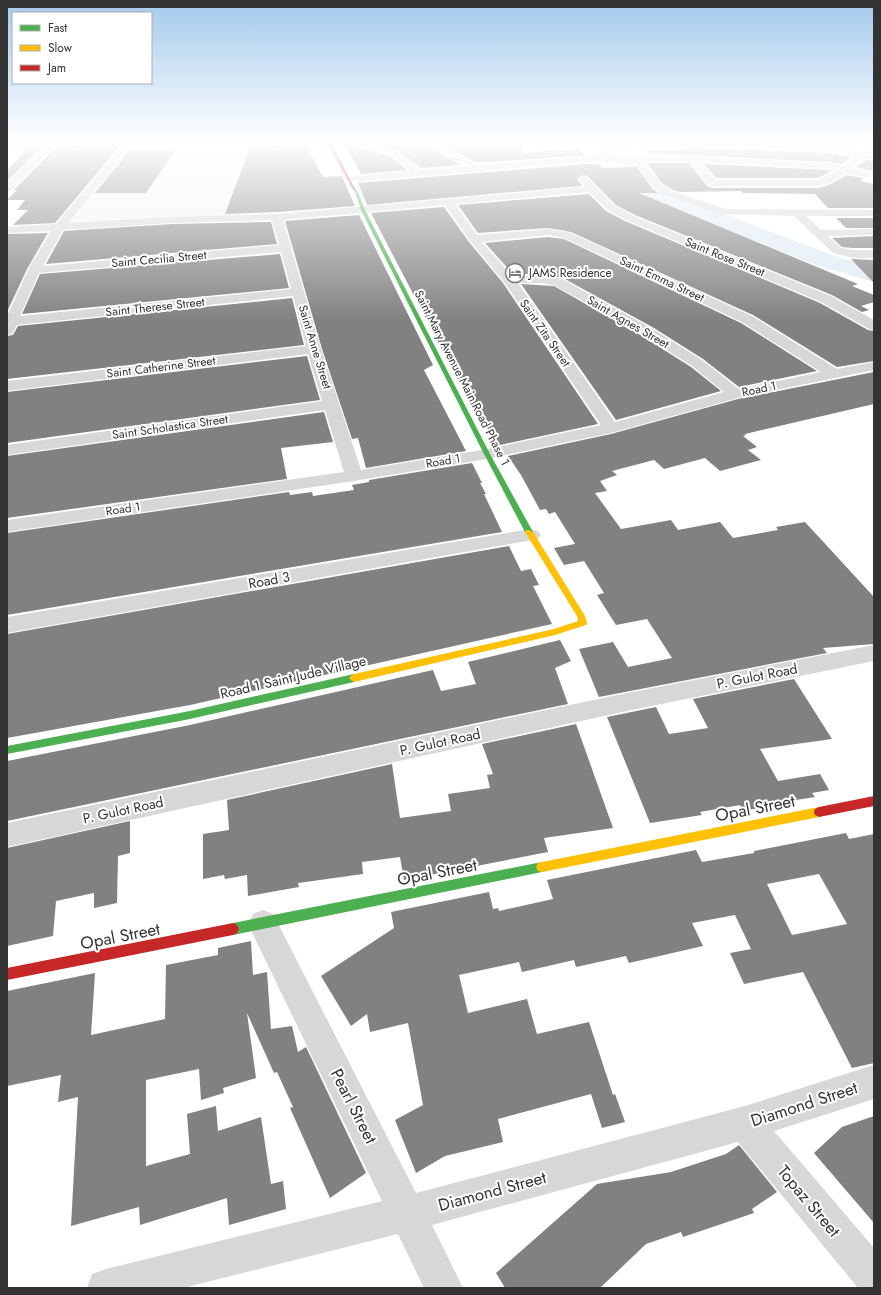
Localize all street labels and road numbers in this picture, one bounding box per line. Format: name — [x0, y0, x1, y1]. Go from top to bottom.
street label: Saint Rose Street — [682, 233, 768, 281]
street label: Saint Cecilia Street — [111, 246, 207, 272]
street label: Saint Emma Street — [617, 251, 707, 307]
street label: Saint Mary Avenue Main Road Phase 1 — [410, 287, 514, 469]
street label: Saint Agnes Street — [583, 291, 673, 353]
street label: Saint Therese Street — [104, 293, 206, 321]
street label: Saint Zita Street — [515, 296, 575, 371]
street label: Saint Anne Street — [294, 303, 336, 391]
street label: Saint Catherine Street — [106, 351, 217, 383]
street label: Road 1 — [740, 377, 778, 401]
street label: Saint Scholastica Street — [111, 410, 229, 444]
street label: Road 1 — [424, 449, 462, 473]
street label: Road 1 — [104, 498, 142, 520]
street label: Road 3 — [247, 566, 292, 593]
street label: Road 1 Saint Jude Village — [218, 650, 368, 704]
street label: P. Gulot Road — [715, 658, 799, 694]
street label: P. Gulot Road — [398, 724, 482, 760]
street label: Opal Street — [713, 789, 797, 827]
street label: P. Gulot Road — [81, 792, 165, 828]
street label: Opal Street — [395, 853, 479, 891]
street label: Opal Street — [78, 917, 162, 955]
street label: Pearl Street — [325, 1064, 383, 1148]
street label: Diamond Street — [748, 1075, 860, 1133]
street label: Topaz Street — [772, 1160, 846, 1242]
street label: Diamond Street — [435, 1165, 549, 1217]

